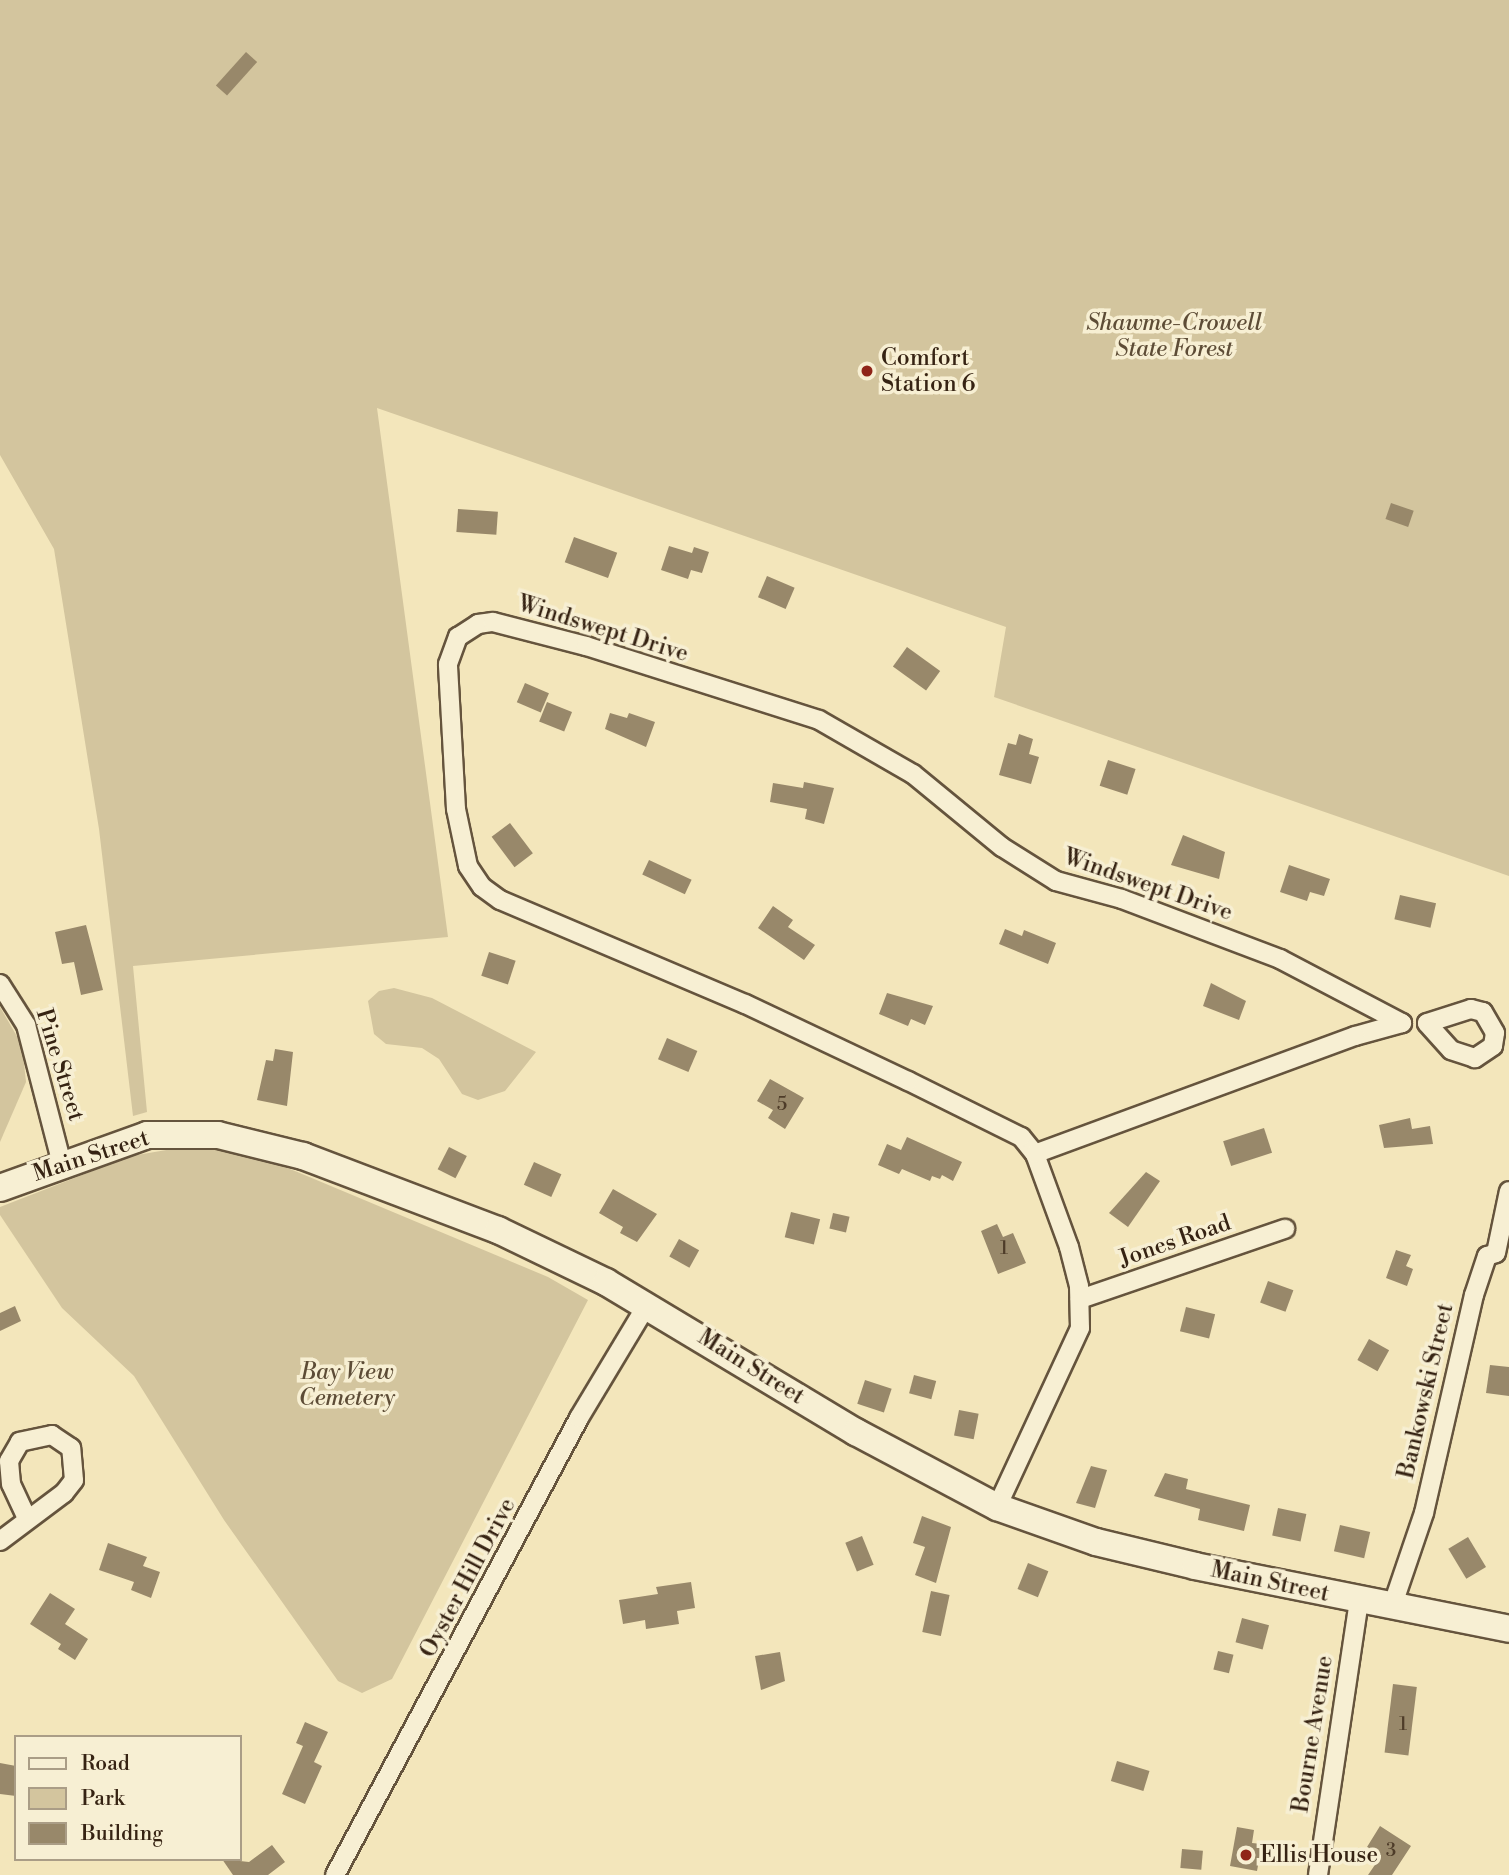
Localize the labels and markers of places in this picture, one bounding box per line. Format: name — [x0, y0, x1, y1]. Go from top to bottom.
place label: Comfort Station 6 — [881, 344, 975, 398]
marker: Comfort Station 6 — [859, 363, 875, 379]
place label: Ellis House — [1260, 1841, 1378, 1869]
marker: Ellis House — [1238, 1847, 1254, 1863]

